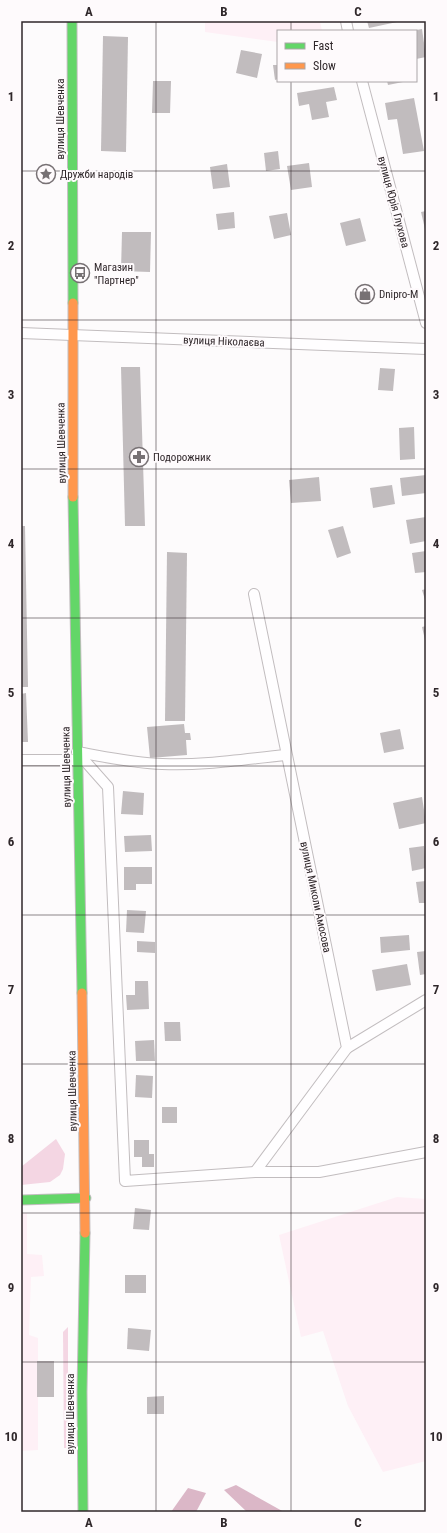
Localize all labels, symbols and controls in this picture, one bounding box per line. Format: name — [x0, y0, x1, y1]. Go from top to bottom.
text: A — [85, 4, 93, 19]
text: B — [220, 4, 228, 19]
text: C — [354, 4, 362, 19]
legend — [277, 30, 417, 82]
text: Fast — [313, 39, 334, 53]
text: Slow — [313, 59, 336, 73]
street label: вулиця Шевченка — [54, 79, 67, 159]
text: 1 — [8, 89, 14, 104]
text: 1 — [433, 89, 439, 104]
street label: вулиця Юрія Глухова — [375, 155, 412, 249]
place icon: Дружби народів — [35, 163, 57, 185]
place label: Дружби народів — [60, 168, 133, 181]
text: 2 — [8, 238, 15, 253]
text: 2 — [433, 238, 440, 253]
place label: Магазин "Партнер" — [94, 261, 139, 287]
bus stop icon: Магазин "Партнер" — [69, 262, 91, 284]
shop icon: Dnipro-M — [354, 283, 376, 305]
place label: Dnipro-M — [379, 288, 418, 301]
street label: вулиця Ніколаєва — [183, 334, 265, 349]
text: 3 — [8, 387, 14, 402]
text: 3 — [433, 387, 439, 402]
street label: вулиця Шевченка — [54, 402, 69, 484]
pharmacy icon: Подорожник — [128, 446, 150, 468]
place label: Подорожник — [153, 451, 212, 464]
text: 4 — [8, 536, 15, 551]
text: 4 — [433, 536, 440, 551]
text: 5 — [8, 685, 15, 700]
text: 5 — [433, 685, 440, 700]
street label: вулиця Шевченка — [59, 726, 74, 808]
text: 6 — [8, 834, 15, 849]
text: 6 — [433, 834, 440, 849]
street label: вулиця Миколи Амосова — [297, 840, 334, 954]
text: 7 — [8, 982, 15, 997]
text: 7 — [433, 982, 440, 997]
street label: вулиця Шевченка — [65, 1050, 80, 1132]
text: 8 — [8, 1131, 14, 1146]
text: 8 — [433, 1131, 439, 1146]
text: 9 — [8, 1280, 14, 1295]
text: 9 — [433, 1280, 439, 1295]
street label: вулиця Шевченка — [64, 1374, 77, 1454]
text: 10 — [4, 1429, 18, 1444]
text: 10 — [429, 1429, 443, 1444]
text: A — [85, 1515, 93, 1530]
text: B — [220, 1515, 228, 1530]
text: C — [354, 1515, 362, 1530]

